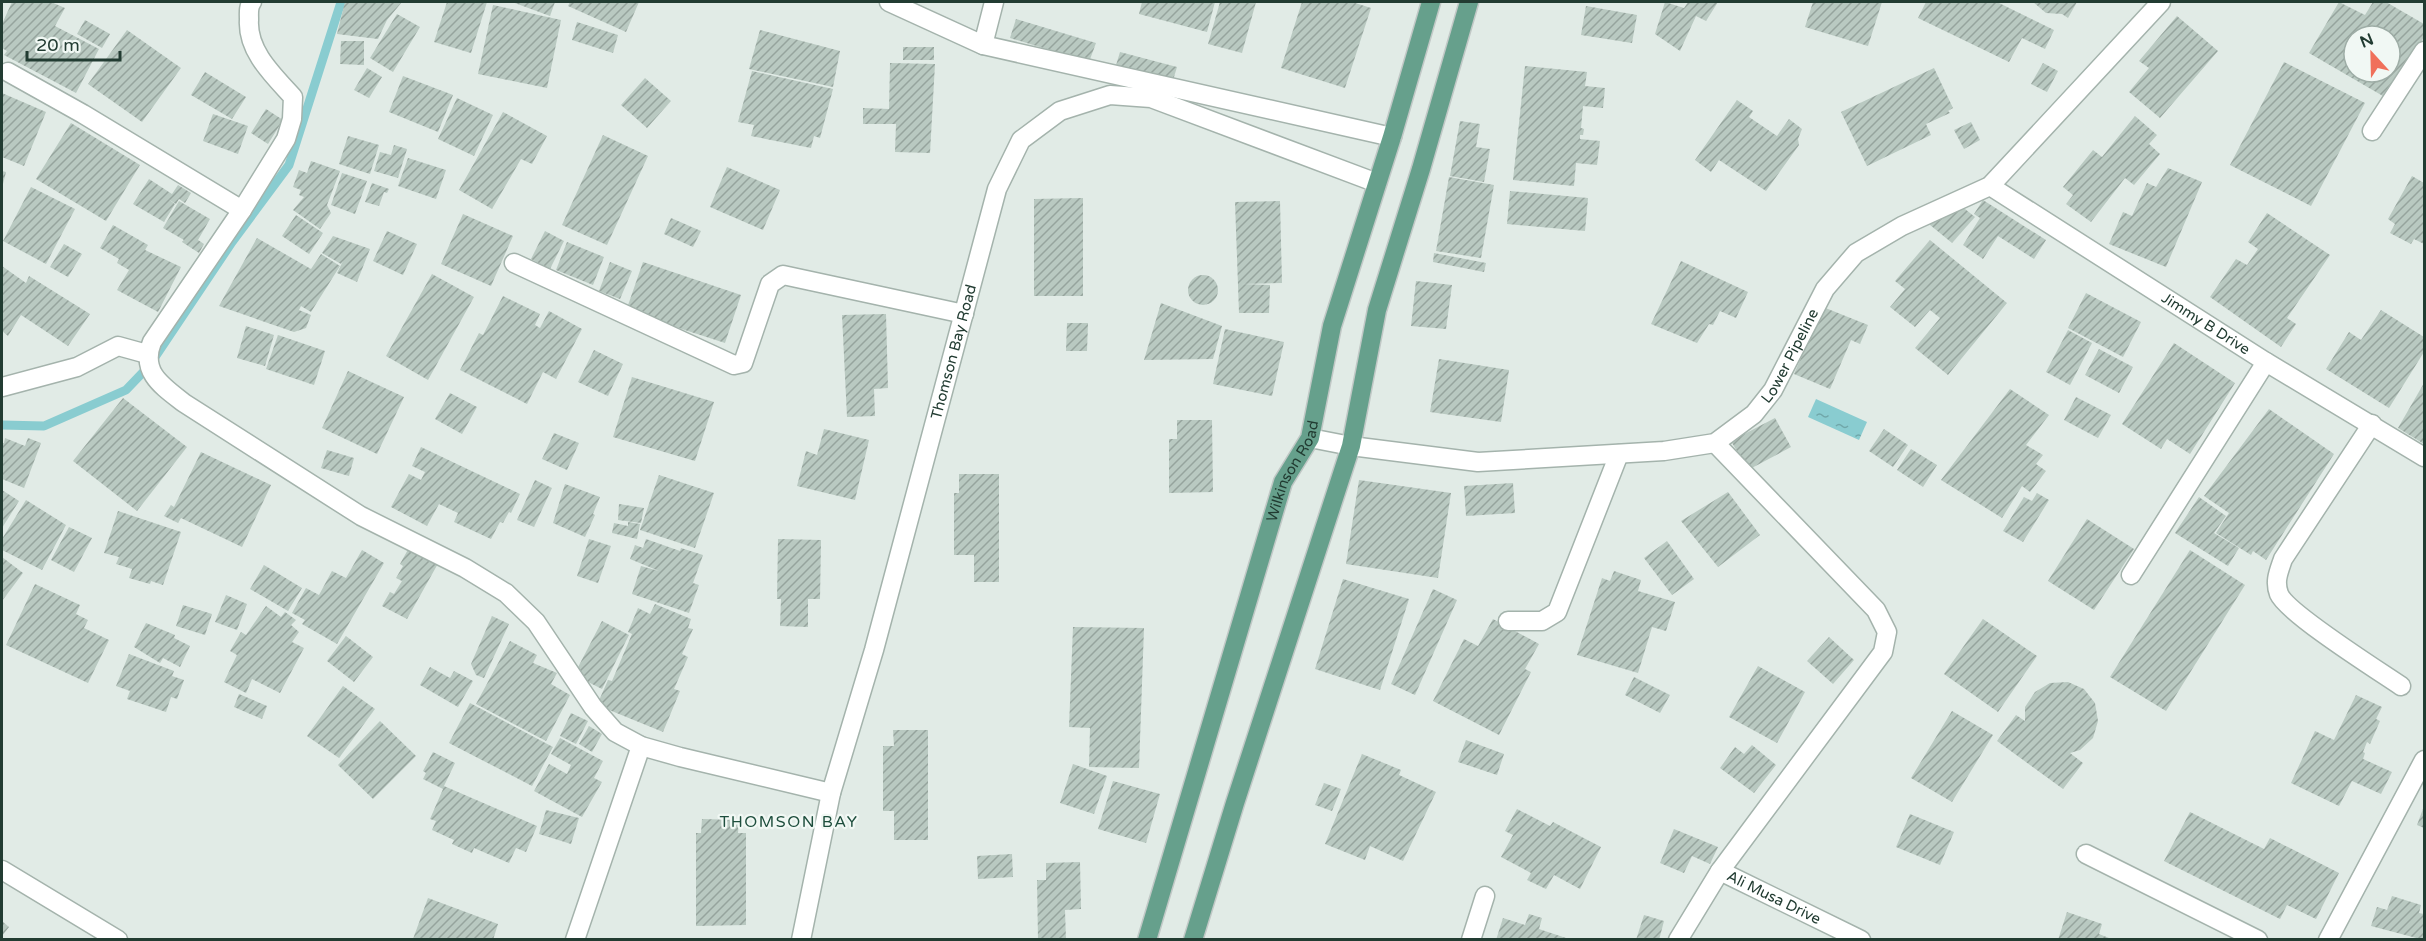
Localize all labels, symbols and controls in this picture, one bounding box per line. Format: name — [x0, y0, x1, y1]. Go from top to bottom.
scale bar — [27, 24, 120, 62]
north arrow — [2342, 24, 2402, 84]
text: N — [2357, 29, 2376, 53]
text: 20 m — [36, 34, 80, 56]
street label: Thomson Bay Road — [927, 282, 980, 421]
street label: Jimmy B Drive — [2158, 289, 2253, 359]
street label: Lower Pipeline — [1757, 306, 1822, 407]
street label: Wilkinson Road — [1263, 419, 1322, 524]
district label: THOMSON BAY — [720, 812, 858, 832]
street label: Ali Musa Drive — [1724, 867, 1824, 928]

